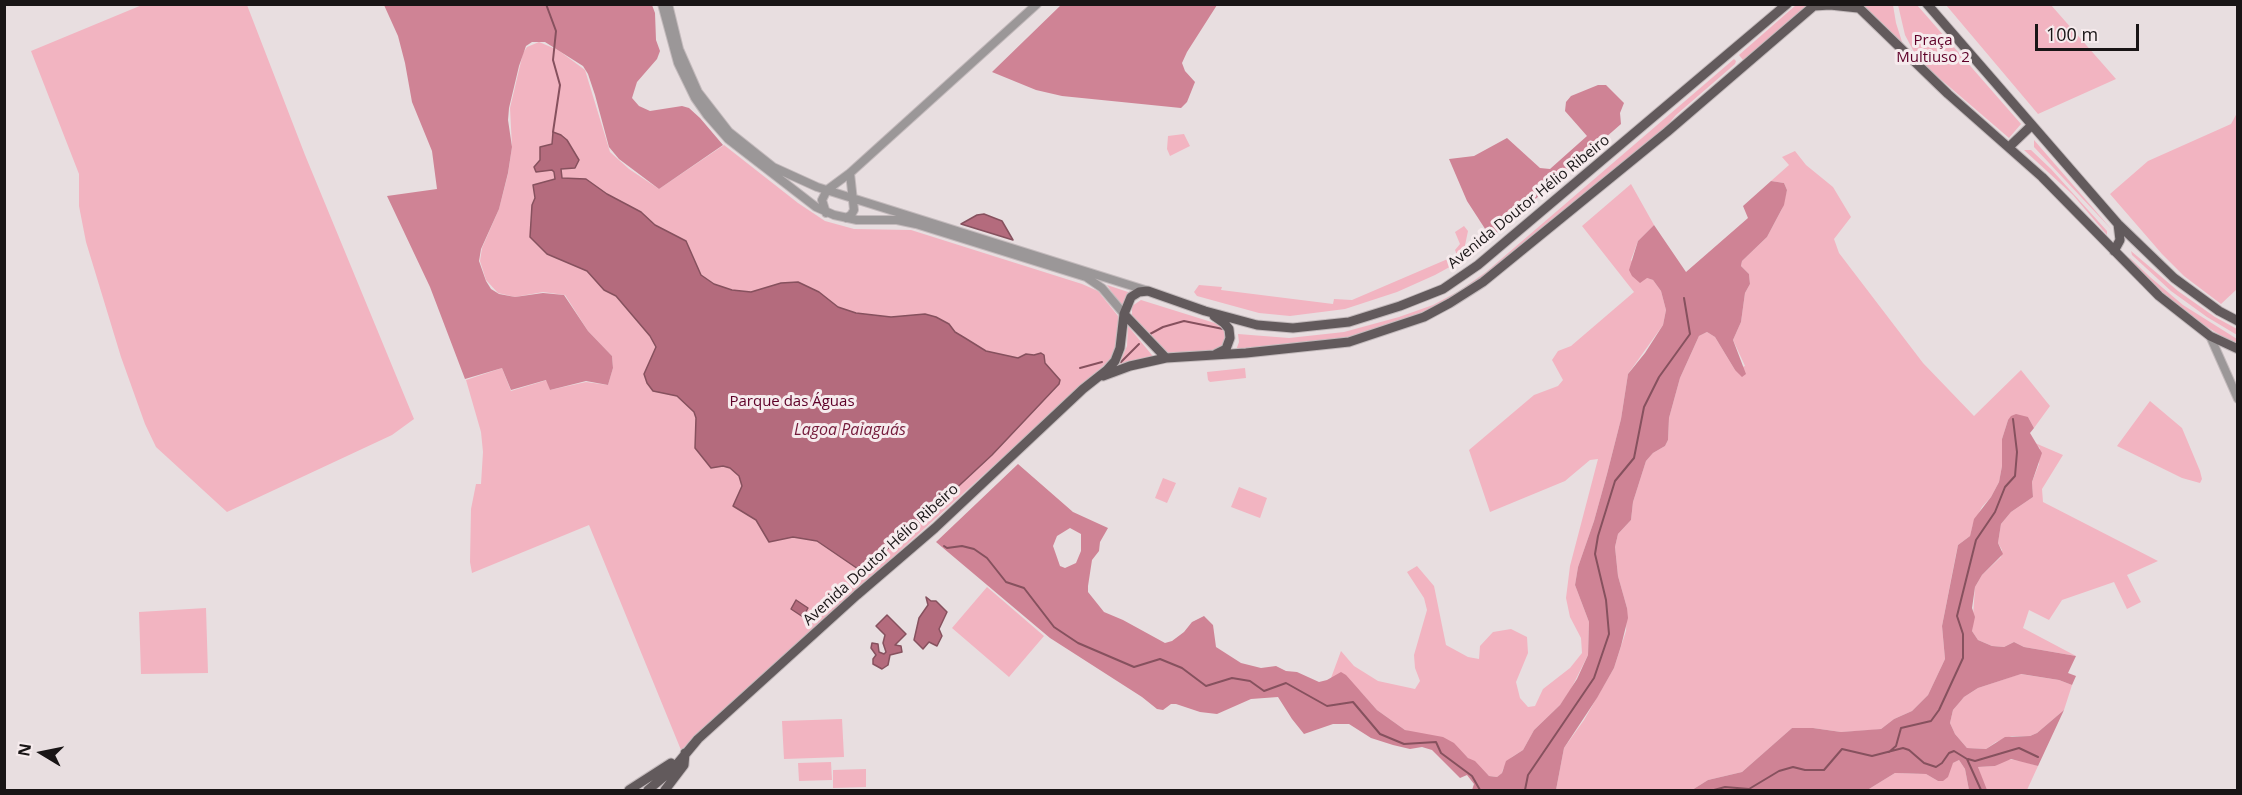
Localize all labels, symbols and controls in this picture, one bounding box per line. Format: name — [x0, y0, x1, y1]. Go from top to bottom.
scale bar — [2038, 12, 2142, 50]
text: 100 m — [2046, 22, 2098, 46]
park label: Praça Multiuso 2 — [1896, 32, 1970, 67]
street label: Avenida Doutor Hélio Ribeiro — [1445, 131, 1613, 273]
park label: Parque das Águas — [729, 393, 855, 411]
water label: Lagoa Paiaguás — [794, 420, 906, 440]
street label: Avenida Doutor Hélio Ribeiro — [800, 480, 962, 630]
north arrow — [12, 723, 72, 783]
text: N — [12, 742, 36, 758]

